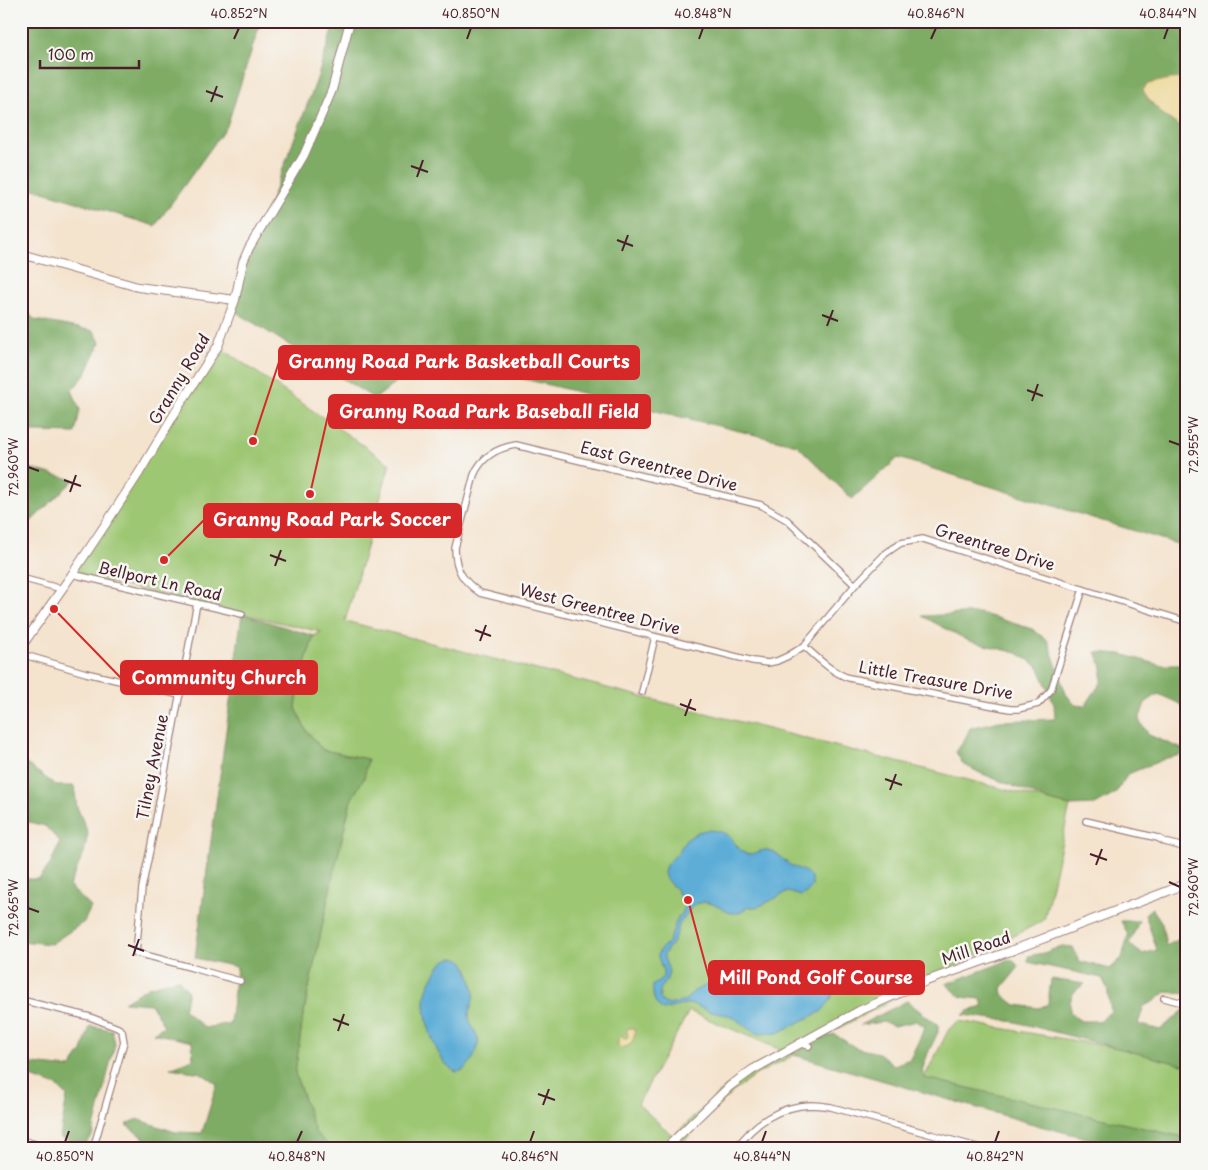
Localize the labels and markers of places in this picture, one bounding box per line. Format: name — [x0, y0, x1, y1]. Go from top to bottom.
callout: Granny Road Park Basketball Courts — [279, 346, 639, 379]
callout: Granny Road Park Baseball Field — [329, 395, 650, 428]
callout: Granny Road Park Soccer — [204, 504, 461, 537]
callout: Community Church — [121, 661, 317, 694]
callout: Mill Pond Golf Course — [709, 961, 924, 994]

